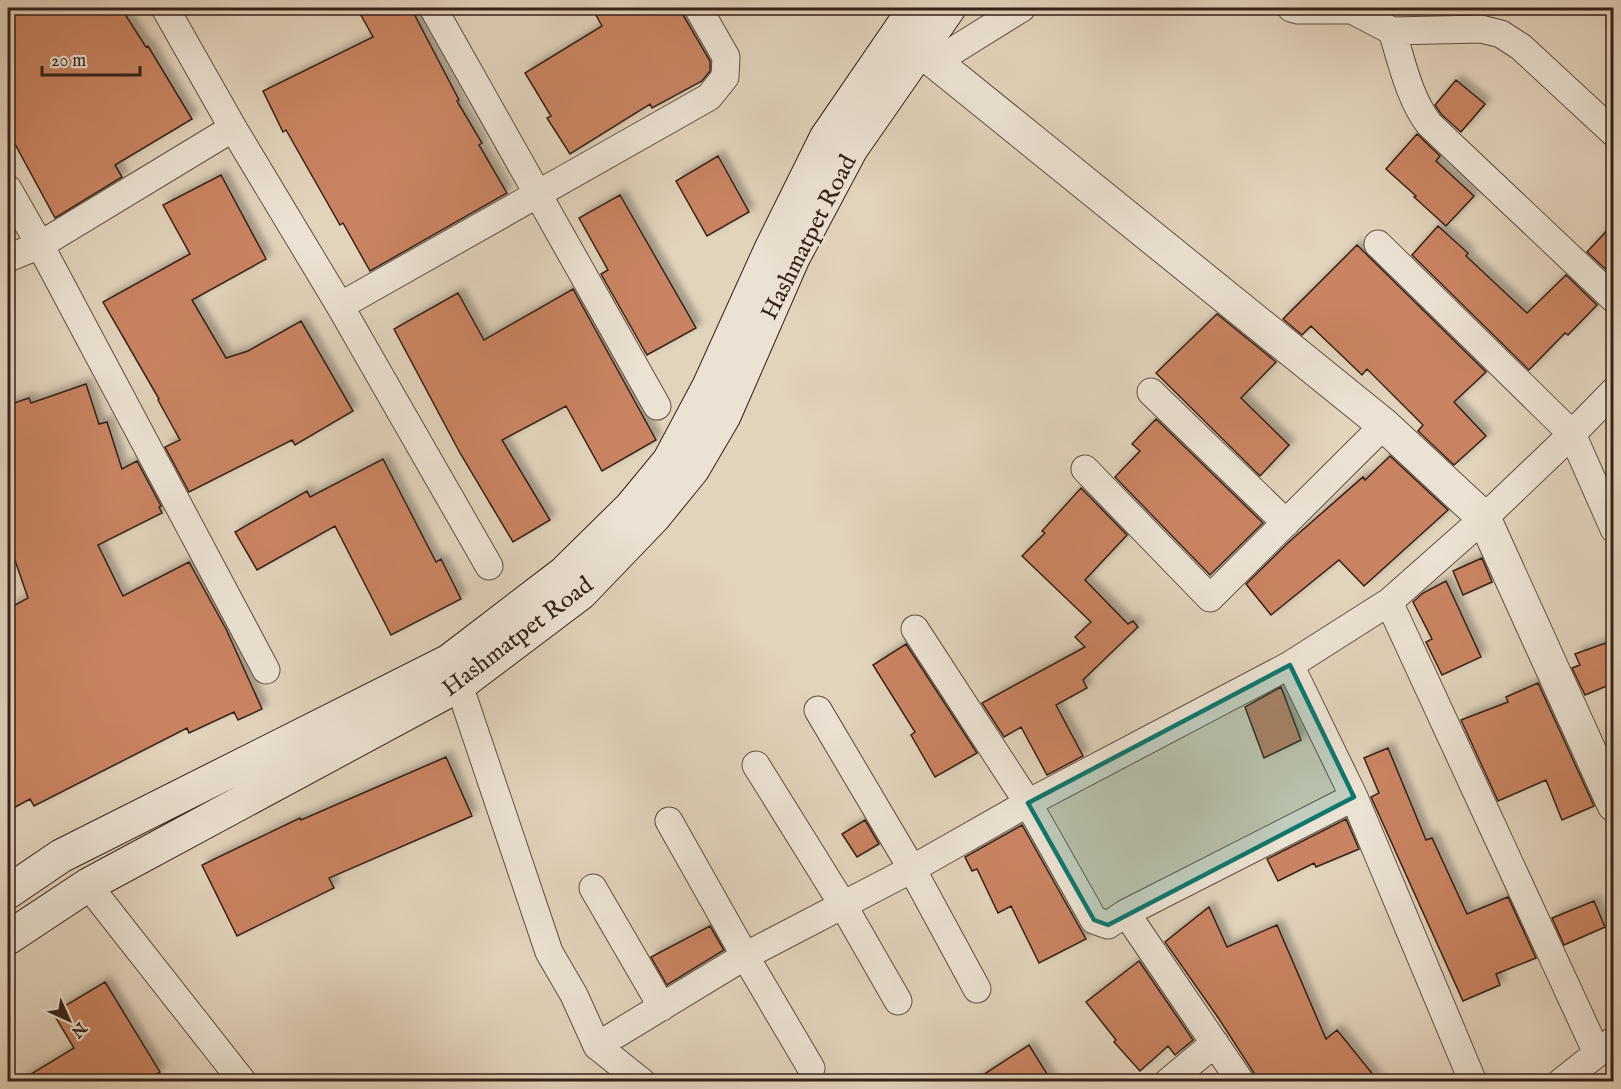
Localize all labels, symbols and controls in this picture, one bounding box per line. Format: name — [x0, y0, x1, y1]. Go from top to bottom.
scale bar — [42, 39, 140, 77]
text: 20 m — [51, 50, 86, 73]
street label: Hashmatpet Road — [754, 150, 864, 325]
street label: Hashmatpet Road — [436, 570, 600, 704]
north arrow — [39, 990, 99, 1050]
text: N — [66, 1017, 91, 1041]

